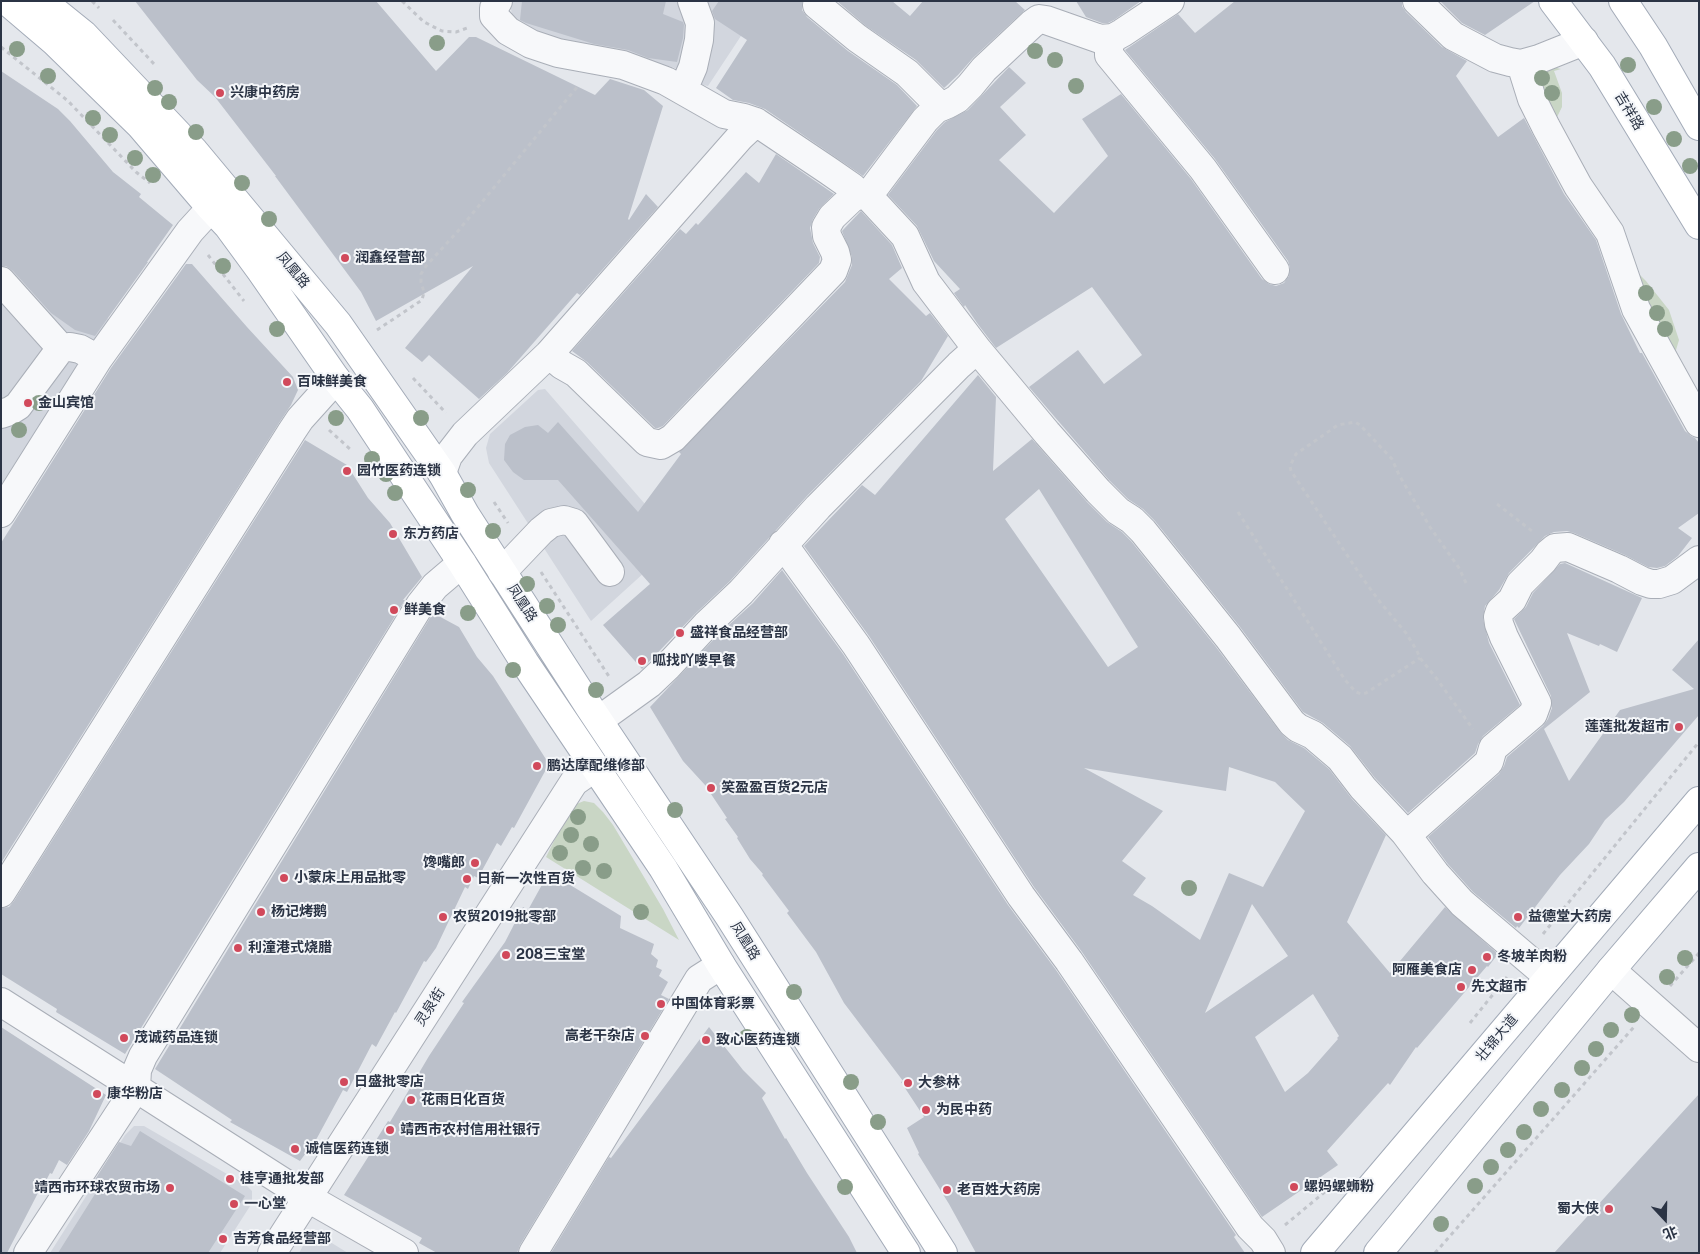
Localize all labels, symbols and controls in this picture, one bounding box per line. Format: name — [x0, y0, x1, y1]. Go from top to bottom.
place label: 兴康中药房 — [230, 85, 300, 101]
marker: 兴康中药房 — [214, 87, 226, 99]
street label: 吉祥路 — [1611, 89, 1647, 133]
street label: 凤凰路 — [273, 249, 313, 291]
place label: 润鑫经营部 — [355, 250, 425, 266]
marker: 润鑫经营部 — [339, 252, 351, 264]
place label: 百味鲜美食 — [297, 374, 367, 390]
marker: 百味鲜美食 — [281, 376, 293, 388]
place label: 金山宾馆 — [38, 395, 94, 411]
marker: 金山宾馆 — [22, 397, 34, 409]
place label: 园竹医药连锁 — [357, 463, 441, 479]
marker: 园竹医药连锁 — [341, 465, 353, 477]
place label: 东方药店 — [403, 526, 459, 542]
marker: 东方药店 — [387, 528, 399, 540]
street label: 凤凰路 — [504, 581, 540, 625]
place label: 鲜美食 — [404, 602, 446, 618]
marker: 鲜美食 — [388, 604, 400, 616]
place label: 盛祥食品经营部 — [690, 625, 788, 641]
marker: 盛祥食品经营部 — [674, 627, 686, 639]
place label: 呱找吖喽早餐 — [652, 653, 736, 669]
marker: 呱找吖喽早餐 — [636, 655, 648, 667]
place label: 莲莲批发超市 — [1585, 719, 1669, 735]
marker: 莲莲批发超市 — [1673, 721, 1685, 733]
place label: 鹏达摩配维修部 — [547, 758, 645, 774]
marker: 鹏达摩配维修部 — [531, 760, 543, 772]
place label: 笑盈盈百货2元店 — [721, 780, 828, 796]
marker: 笑盈盈百货2元店 — [705, 782, 717, 794]
place label: 馋嘴郎 — [423, 855, 465, 871]
marker: 馋嘴郎 — [469, 857, 481, 869]
place label: 小蒙床上用品批零 — [294, 870, 406, 886]
place label: 日新一次性百货 — [477, 871, 575, 887]
marker: 小蒙床上用品批零 — [278, 872, 290, 884]
marker: 日新一次性百货 — [461, 873, 473, 885]
place label: 杨记烤鹅 — [271, 904, 327, 920]
marker: 杨记烤鹅 — [255, 906, 267, 918]
place label: 农贸2019批零部 — [453, 909, 556, 925]
place label: 益德堂大药房 — [1528, 909, 1612, 925]
marker: 农贸2019批零部 — [437, 911, 449, 923]
marker: 益德堂大药房 — [1512, 911, 1524, 923]
street label: 凤凰路 — [727, 919, 763, 963]
place label: 利潼港式烧腊 — [248, 940, 332, 956]
marker: 利潼港式烧腊 — [232, 942, 244, 954]
place label: 208三宝堂 — [516, 947, 585, 963]
marker: 208三宝堂 — [500, 949, 512, 961]
place label: 冬坡羊肉粉 — [1497, 949, 1567, 965]
marker: 冬坡羊肉粉 — [1481, 951, 1493, 963]
place label: 阿雁美食店 — [1392, 962, 1462, 978]
marker: 阿雁美食店 — [1466, 964, 1478, 976]
place label: 先文超市 — [1471, 979, 1527, 995]
marker: 先文超市 — [1455, 981, 1467, 993]
street label: 灵泉街 — [412, 985, 448, 1029]
place label: 中国体育彩票 — [671, 996, 755, 1012]
marker: 中国体育彩票 — [655, 998, 667, 1010]
street label: 壮锦大道 — [1473, 1011, 1521, 1065]
place label: 高老干杂店 — [565, 1028, 635, 1044]
place label: 茂诚药品连锁 — [134, 1030, 218, 1046]
marker: 高老干杂店 — [639, 1030, 651, 1042]
marker: 茂诚药品连锁 — [118, 1032, 130, 1044]
place label: 致心医药连锁 — [716, 1032, 800, 1048]
marker: 致心医药连锁 — [700, 1034, 712, 1046]
place label: 日盛批零店 — [354, 1074, 424, 1090]
place label: 大参林 — [918, 1075, 960, 1091]
marker: 日盛批零店 — [338, 1076, 350, 1088]
marker: 大参林 — [902, 1077, 914, 1089]
place label: 康华粉店 — [107, 1086, 163, 1102]
marker: 康华粉店 — [91, 1088, 103, 1100]
place label: 花雨日化百货 — [421, 1092, 505, 1108]
marker: 花雨日化百货 — [405, 1094, 417, 1106]
place label: 为民中药 — [936, 1102, 992, 1118]
marker: 为民中药 — [920, 1104, 932, 1116]
place label: 靖西市农村信用社银行 — [400, 1122, 540, 1138]
marker: 靖西市农村信用社银行 — [384, 1124, 396, 1136]
place label: 诚信医药连锁 — [305, 1141, 389, 1157]
marker: 诚信医药连锁 — [289, 1143, 301, 1155]
place label: 桂亨通批发部 — [240, 1171, 324, 1187]
marker: 桂亨通批发部 — [224, 1173, 236, 1185]
place label: 螺妈螺蛳粉 — [1304, 1179, 1374, 1195]
place label: 靖西市环球农贸市场 — [34, 1180, 160, 1196]
marker: 螺妈螺蛳粉 — [1288, 1181, 1300, 1193]
marker: 靖西市环球农贸市场 — [164, 1182, 176, 1194]
place label: 老百姓大药房 — [957, 1182, 1041, 1198]
marker: 老百姓大药房 — [941, 1184, 953, 1196]
north arrow — [1640, 1194, 1690, 1244]
place label: 一心堂 — [244, 1196, 286, 1212]
marker: 一心堂 — [228, 1198, 240, 1210]
place label: 蜀大侠 — [1557, 1201, 1599, 1217]
marker: 蜀大侠 — [1603, 1203, 1615, 1215]
text: 北 — [1661, 1223, 1680, 1243]
place label: 吉芳食品经营部 — [233, 1231, 331, 1247]
marker: 吉芳食品经营部 — [217, 1233, 229, 1245]

